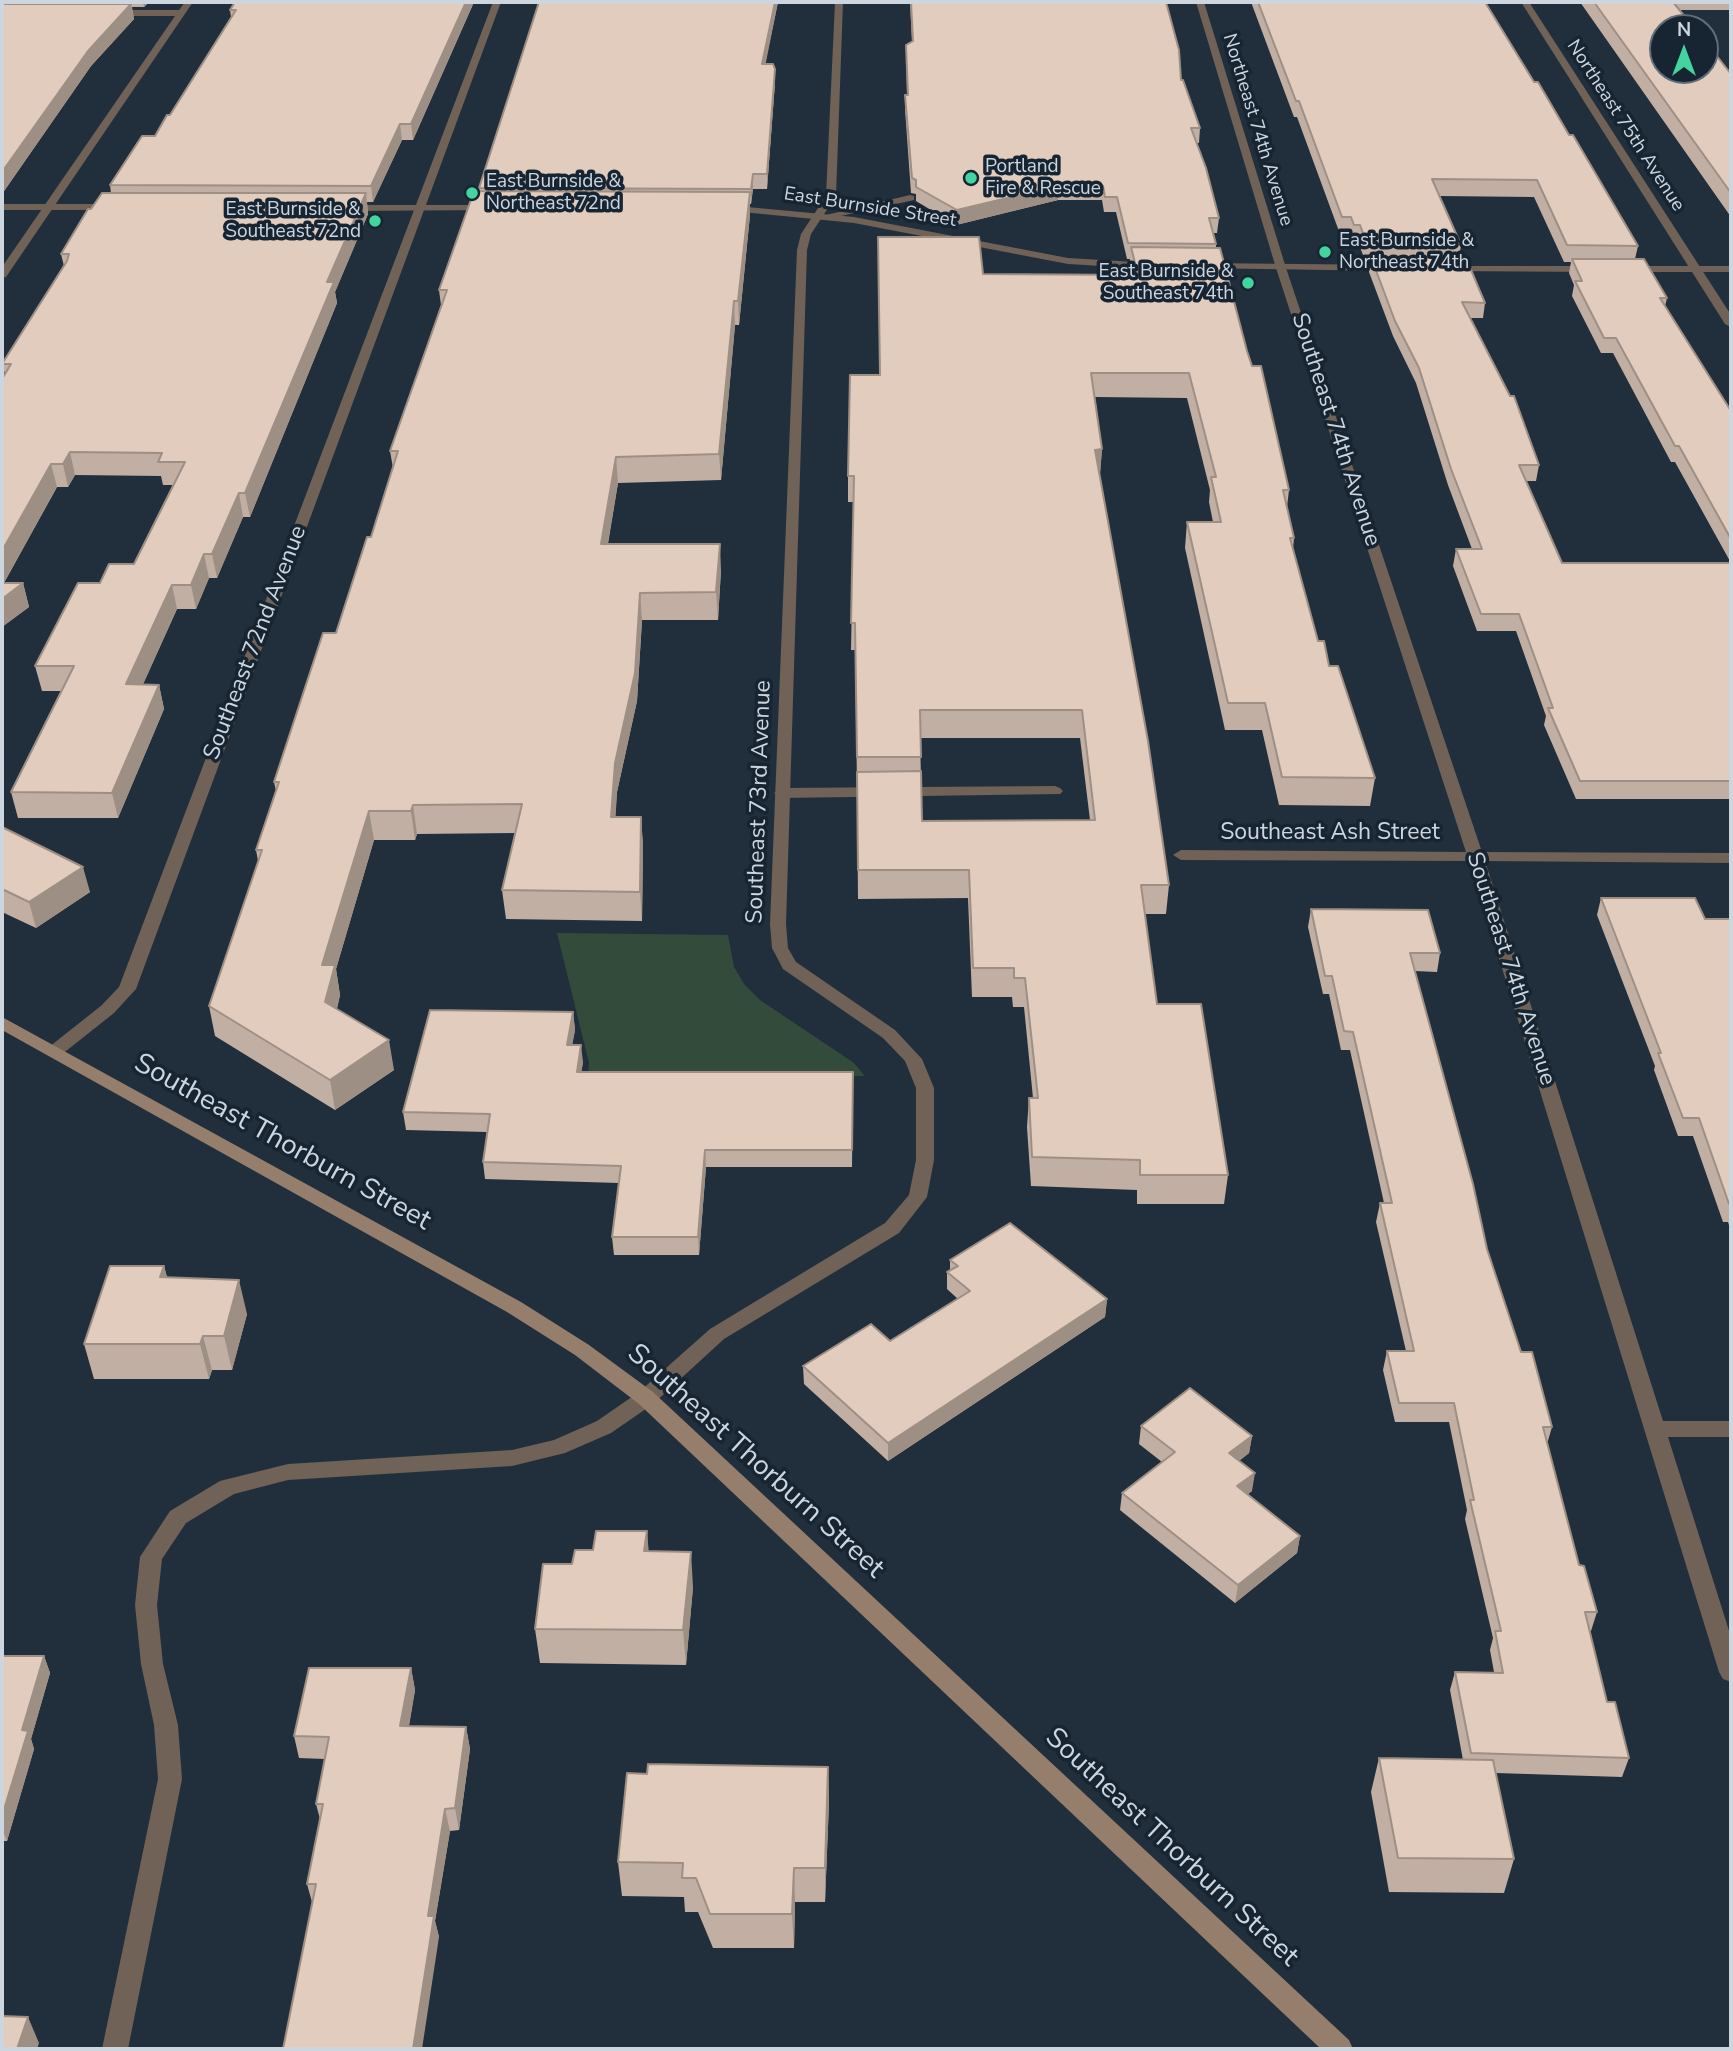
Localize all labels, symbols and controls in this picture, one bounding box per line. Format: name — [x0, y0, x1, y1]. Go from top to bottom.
north arrow — [1649, 14, 1719, 84]
text: N — [1677, 17, 1691, 43]
street label: Northeast 74th Avenue — [1217, 31, 1297, 229]
street label: Northeast 75th Avenue — [1561, 36, 1689, 216]
place label: Portland Fire & Rescue — [985, 156, 1101, 200]
marker: Portland Fire & Rescue — [963, 170, 979, 186]
place label: East Burnside & Northeast 72nd — [486, 171, 621, 215]
street label: East Burnside Street — [782, 183, 958, 233]
marker: East Burnside & Northeast 72nd — [464, 185, 480, 201]
place label: East Burnside & Southeast 72nd — [225, 199, 361, 243]
marker: East Burnside & Southeast 72nd — [367, 213, 383, 229]
place label: East Burnside & Northeast 74th — [1339, 230, 1474, 274]
marker: East Burnside & Northeast 74th — [1317, 244, 1333, 260]
place label: East Burnside & Southeast 74th — [1099, 261, 1234, 305]
marker: East Burnside & Southeast 74th — [1240, 275, 1256, 291]
street label: Southeast 74th Avenue — [1284, 310, 1386, 550]
street label: Southeast 72nd Avenue — [199, 522, 313, 764]
street label: Southeast 73rd Avenue — [742, 680, 778, 924]
street label: Southeast Ash Street — [1220, 819, 1440, 847]
street label: Southeast 74th Avenue — [1459, 849, 1561, 1089]
street label: Southeast Thorburn Street — [128, 1047, 436, 1239]
street label: Southeast Thorburn Street — [620, 1338, 890, 1586]
street label: Southeast Thorburn Street — [1037, 1722, 1305, 1974]

